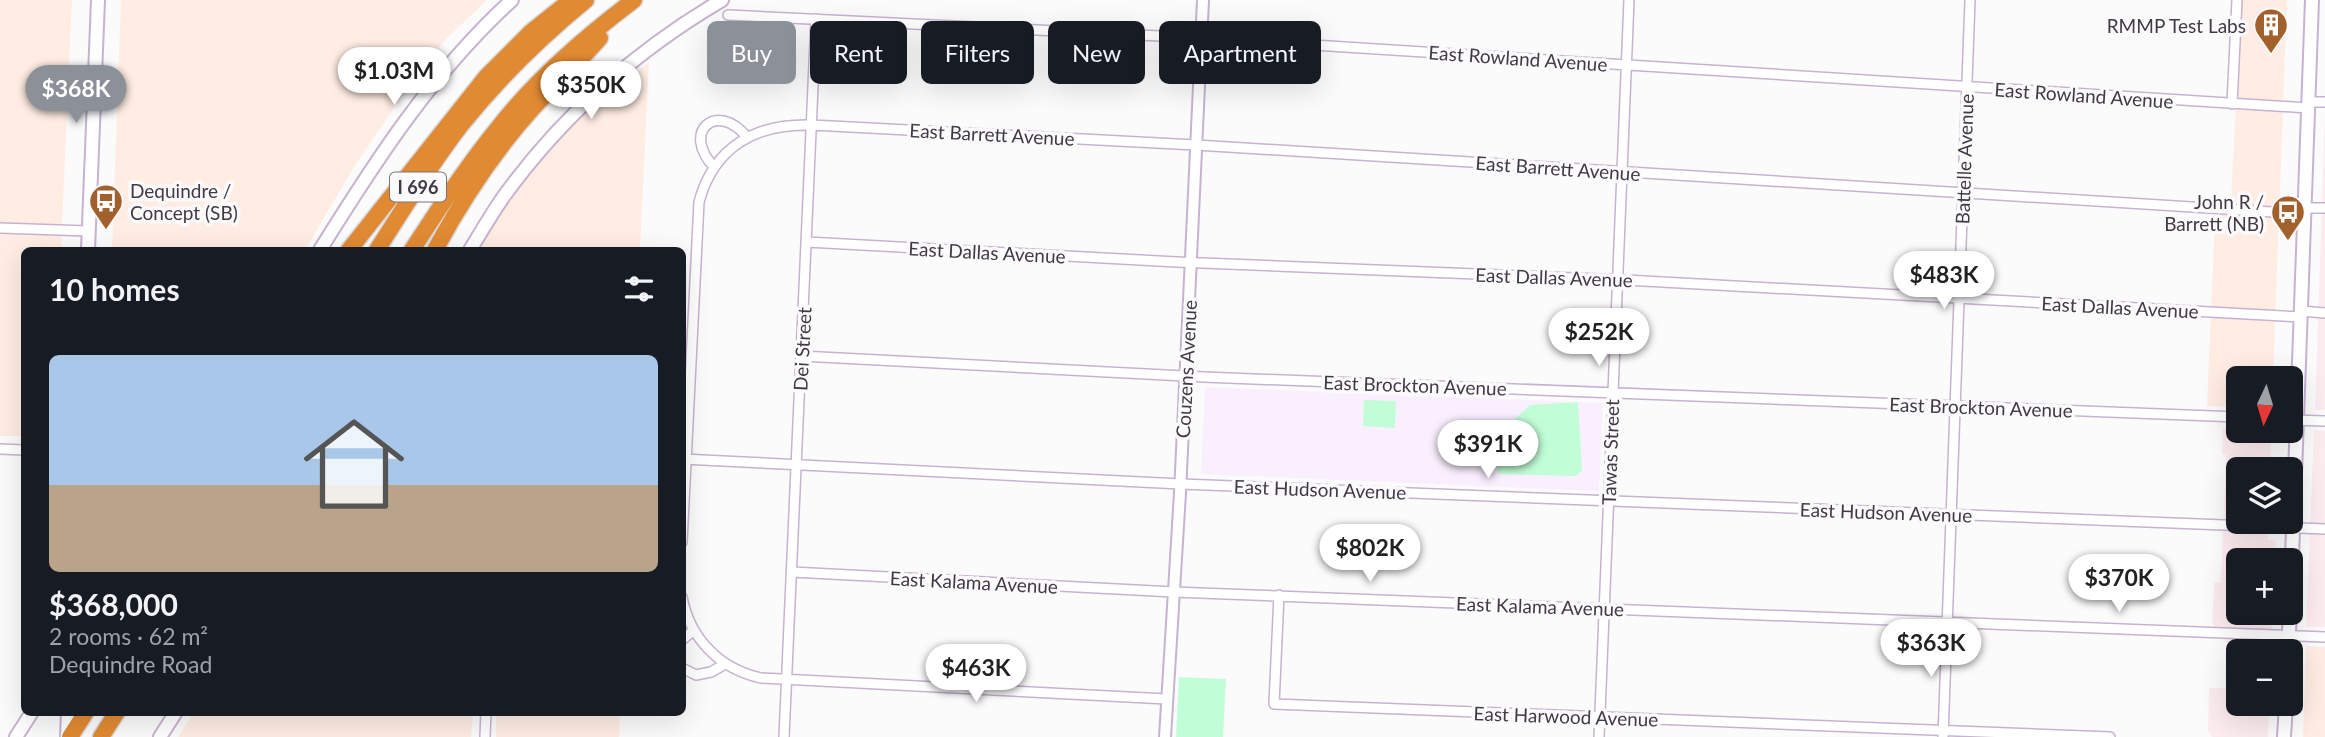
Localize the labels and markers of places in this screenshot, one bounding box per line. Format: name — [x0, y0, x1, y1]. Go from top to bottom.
building icon: RMMP Test Labs — [2252, 6, 2290, 55]
place label: RMMP Test Labs — [2107, 14, 2246, 37]
pin: $1.03M — [337, 48, 451, 107]
pin: $350K — [542, 61, 640, 121]
pin: $368K — [27, 66, 125, 125]
place label: Dequindre / Concept (SB) — [130, 179, 238, 224]
bus stop icon: Dequindre / Concept (SB) — [87, 182, 125, 231]
place label: John R / Barrett (NB) — [2164, 190, 2264, 235]
bus stop icon: John R / Barrett (NB) — [2269, 193, 2307, 242]
pin: $483K — [1895, 252, 1993, 311]
pin: $252K — [1550, 308, 1648, 368]
pin: $391K — [1439, 420, 1537, 480]
pin: $802K — [1321, 524, 1419, 584]
pin: $370K — [2070, 554, 2168, 614]
pin: $363K — [1882, 620, 1980, 679]
pin: $463K — [927, 644, 1025, 704]

